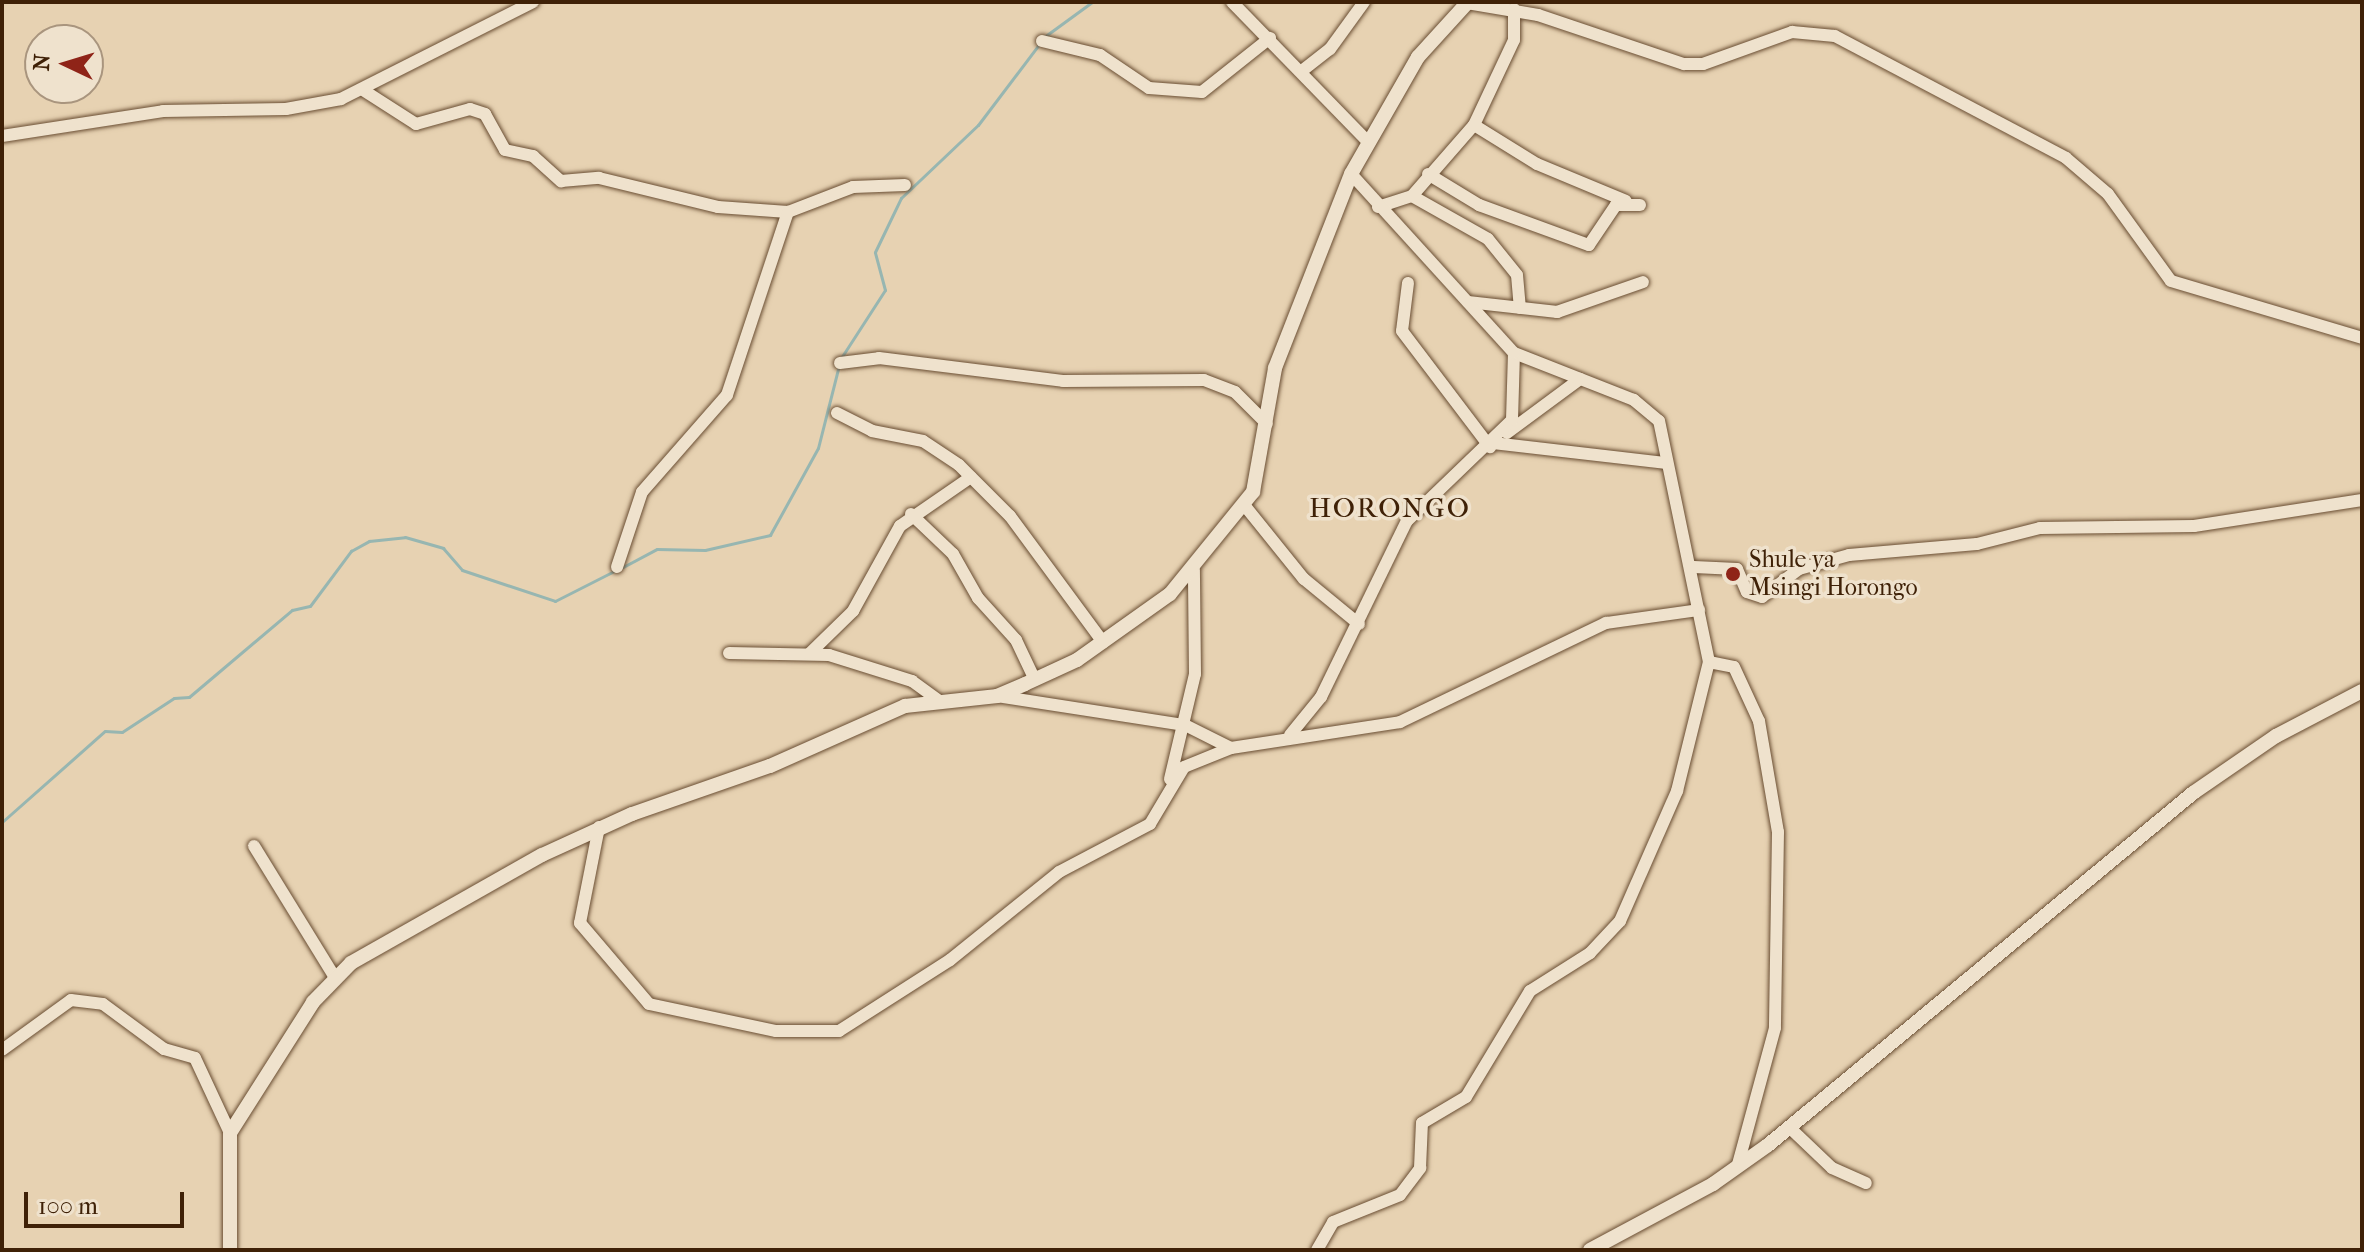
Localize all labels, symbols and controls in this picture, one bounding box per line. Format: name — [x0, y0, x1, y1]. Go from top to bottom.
north arrow — [24, 24, 104, 104]
text: N — [29, 53, 56, 72]
district label: HORONGO — [1309, 491, 1471, 525]
place label: Shule ya Msingi Horongo — [1749, 546, 1918, 602]
marker: Shule ya Msingi Horongo — [1724, 565, 1742, 583]
scale bar — [28, 1176, 188, 1226]
text: 100 m — [38, 1192, 98, 1220]

